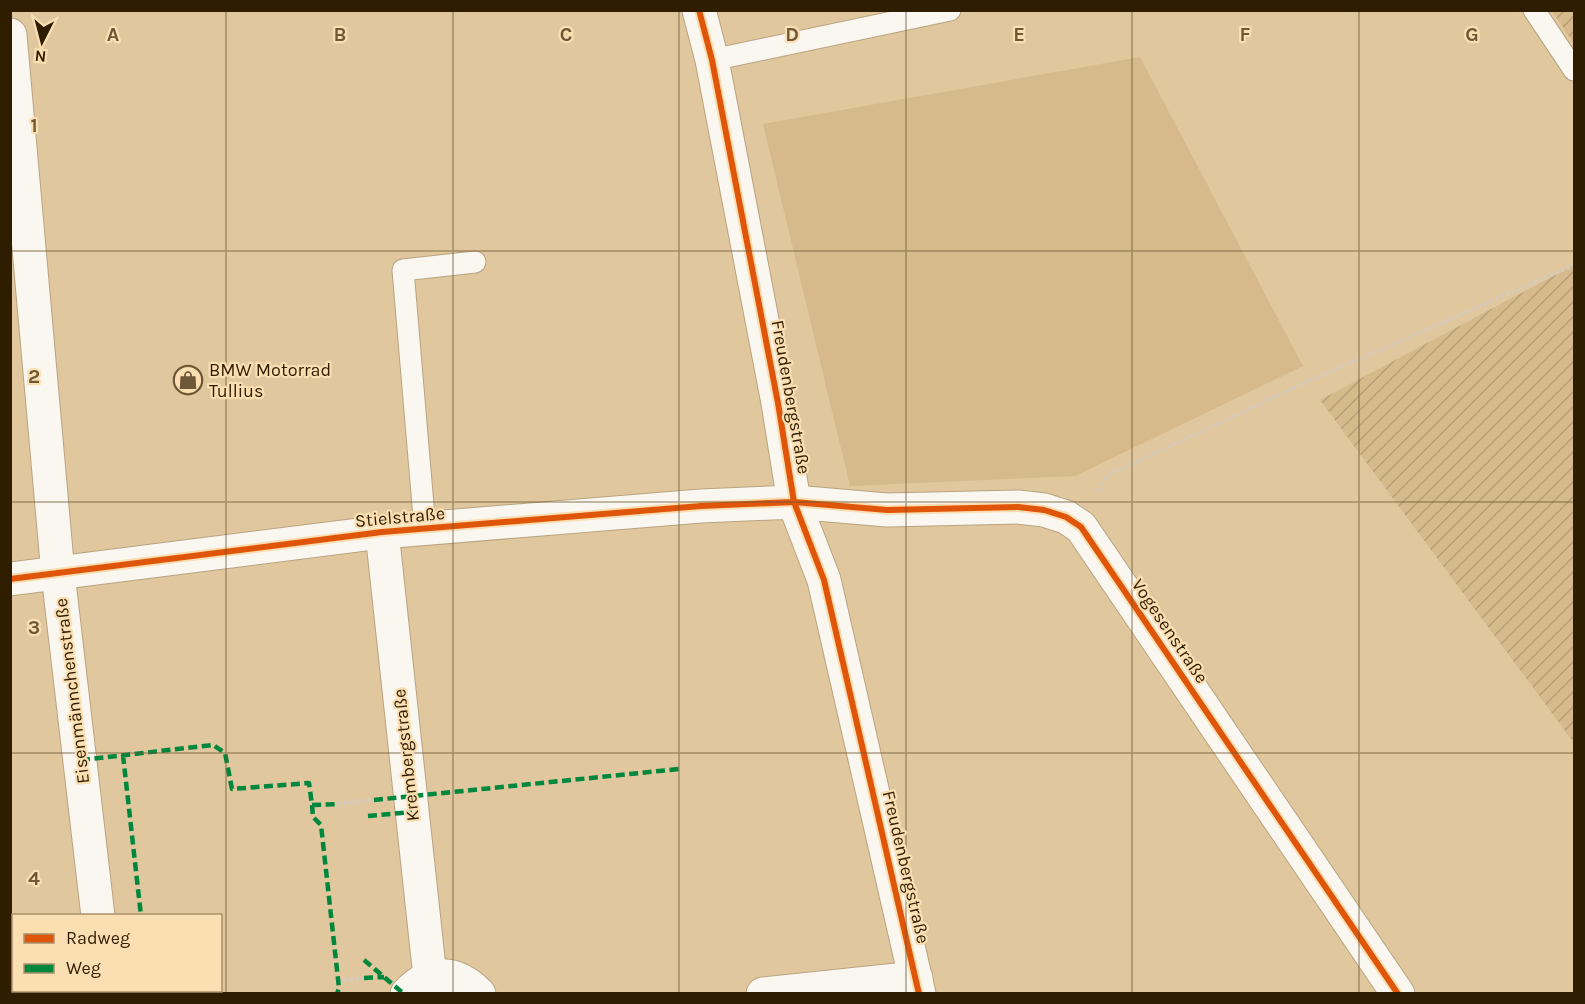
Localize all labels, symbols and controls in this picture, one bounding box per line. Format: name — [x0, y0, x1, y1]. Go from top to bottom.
north arrow — [12, 12, 72, 72]
text: A — [107, 23, 120, 46]
text: B — [334, 23, 346, 46]
text: C — [560, 23, 572, 46]
text: D — [785, 23, 799, 46]
text: E — [1013, 23, 1025, 46]
text: F — [1240, 23, 1251, 46]
text: G — [1465, 23, 1479, 46]
text: N — [34, 46, 47, 66]
text: 1 — [30, 114, 38, 137]
street label: Freudenbergstraße — [767, 318, 815, 476]
place label: BMW Motorrad Tullius — [209, 359, 331, 402]
shop icon: BMW Motorrad Tullius — [172, 364, 204, 396]
text: 2 — [28, 365, 40, 388]
street label: Stielstraße — [354, 502, 446, 532]
street label: Vogesenstraße — [1127, 575, 1213, 687]
street label: Eisenmännchenstraße — [50, 597, 94, 785]
text: 3 — [28, 616, 40, 639]
street label: Krembergstraße — [388, 688, 424, 822]
street label: Freudenbergstraße — [878, 788, 934, 946]
text: 4 — [28, 867, 40, 890]
legend — [12, 914, 222, 992]
text: Radweg — [66, 927, 130, 949]
text: Weg — [66, 957, 101, 979]

